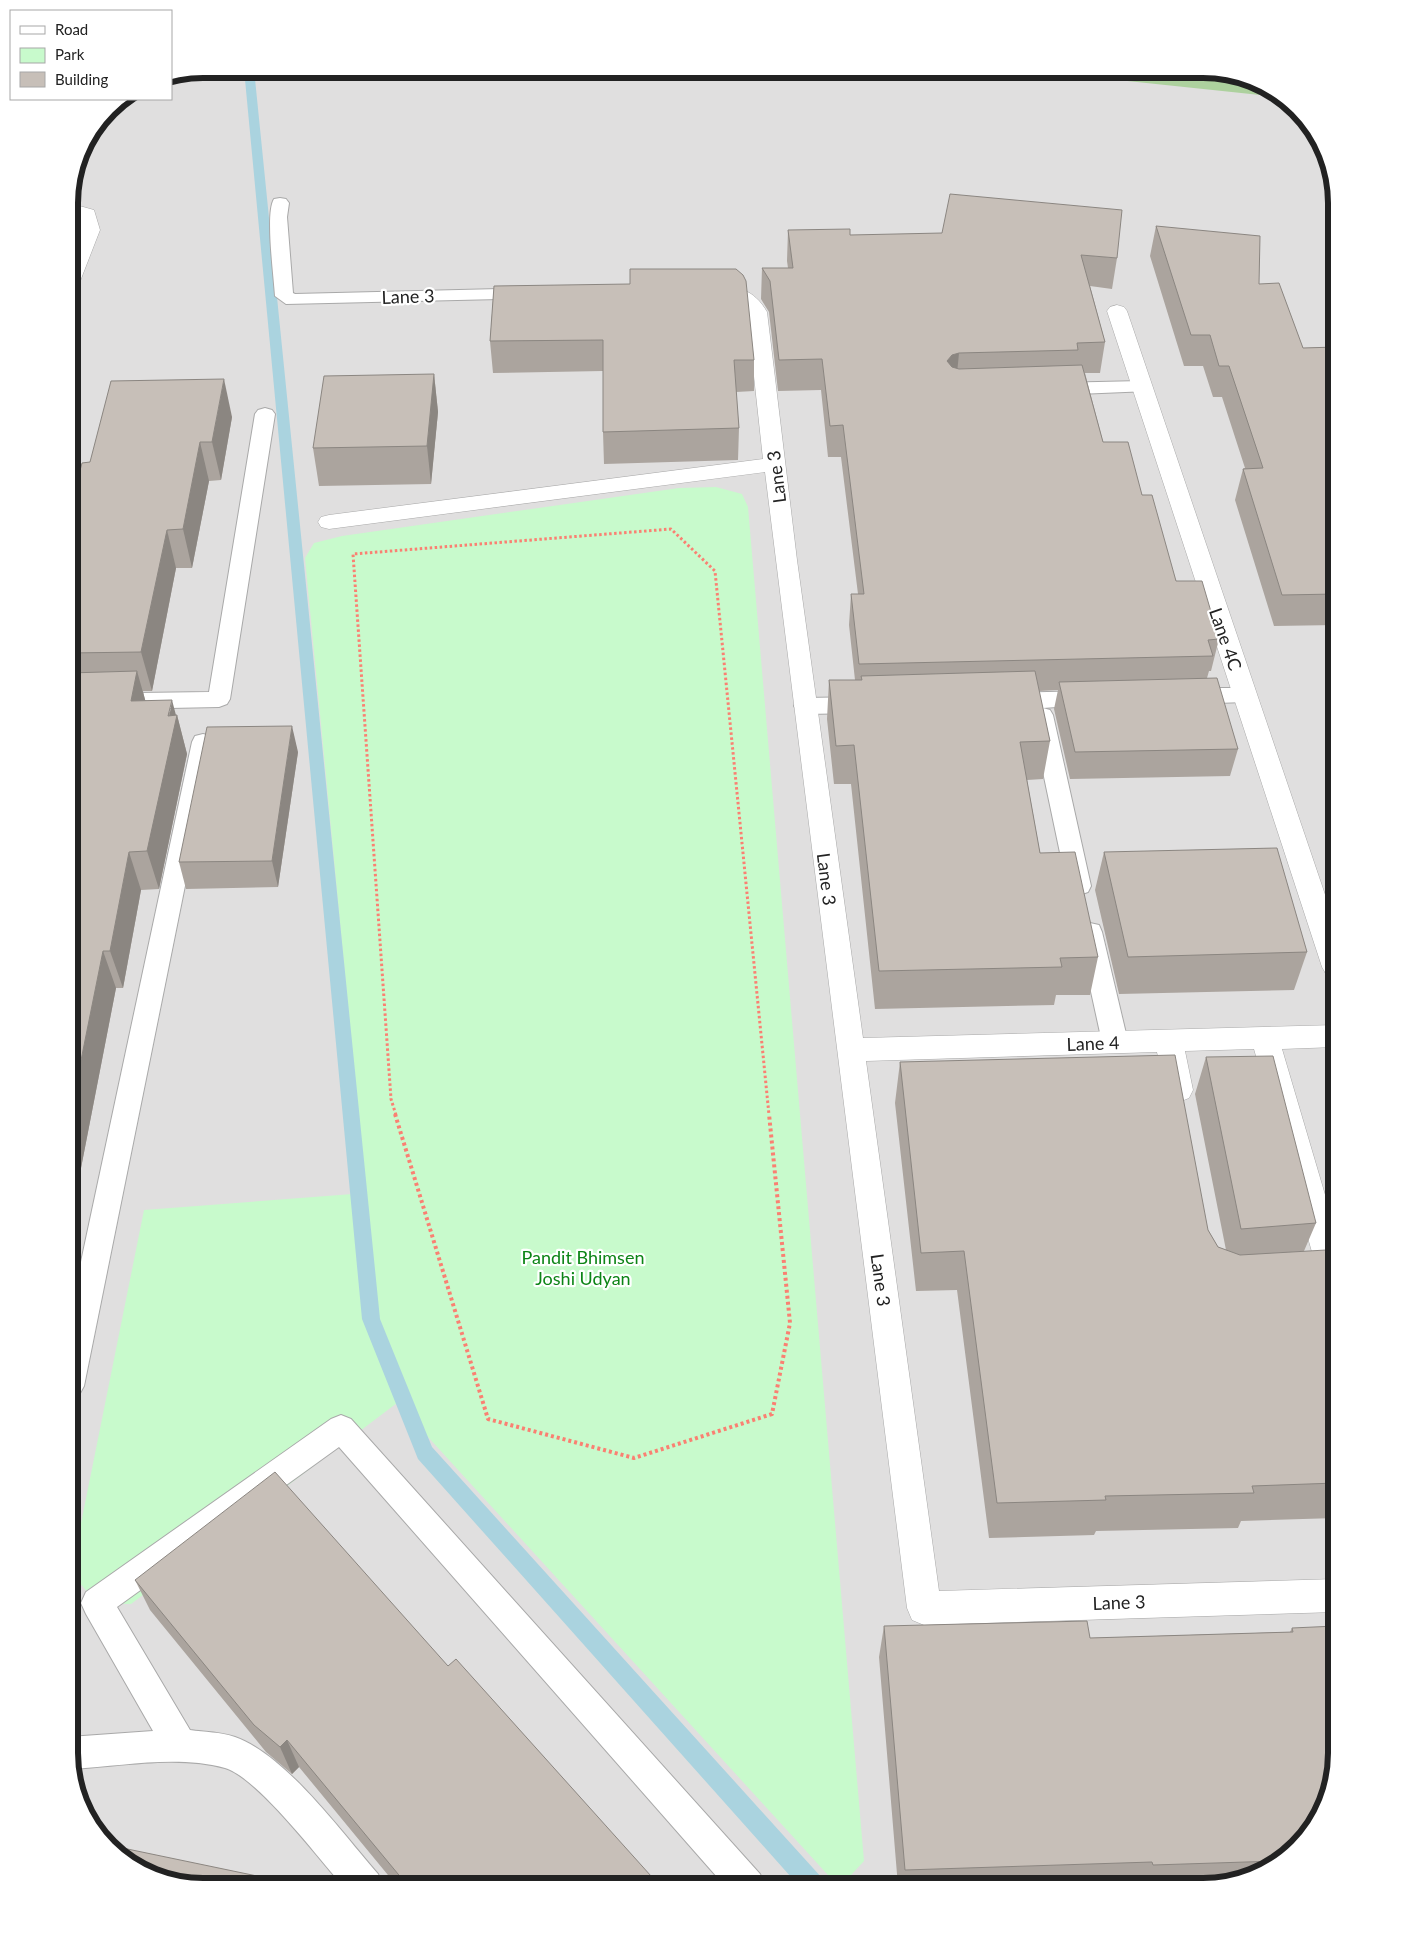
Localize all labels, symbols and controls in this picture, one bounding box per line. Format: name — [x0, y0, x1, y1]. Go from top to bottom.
legend — [10, 10, 172, 100]
text: Road — [55, 20, 88, 38]
text: Park — [55, 45, 85, 63]
text: Building — [55, 70, 108, 88]
street label: Lane 3 — [381, 284, 435, 308]
street label: Lane 3 — [762, 449, 790, 505]
street label: Lane 4C — [1205, 605, 1247, 673]
street label: Lane 3 — [813, 851, 841, 907]
street label: Lane 4 — [1066, 1031, 1120, 1055]
park label: Pandit Bhimsen Joshi Udyan — [522, 1246, 644, 1289]
street label: Lane 3 — [866, 1252, 896, 1308]
street label: Lane 3 — [1092, 1590, 1146, 1614]

